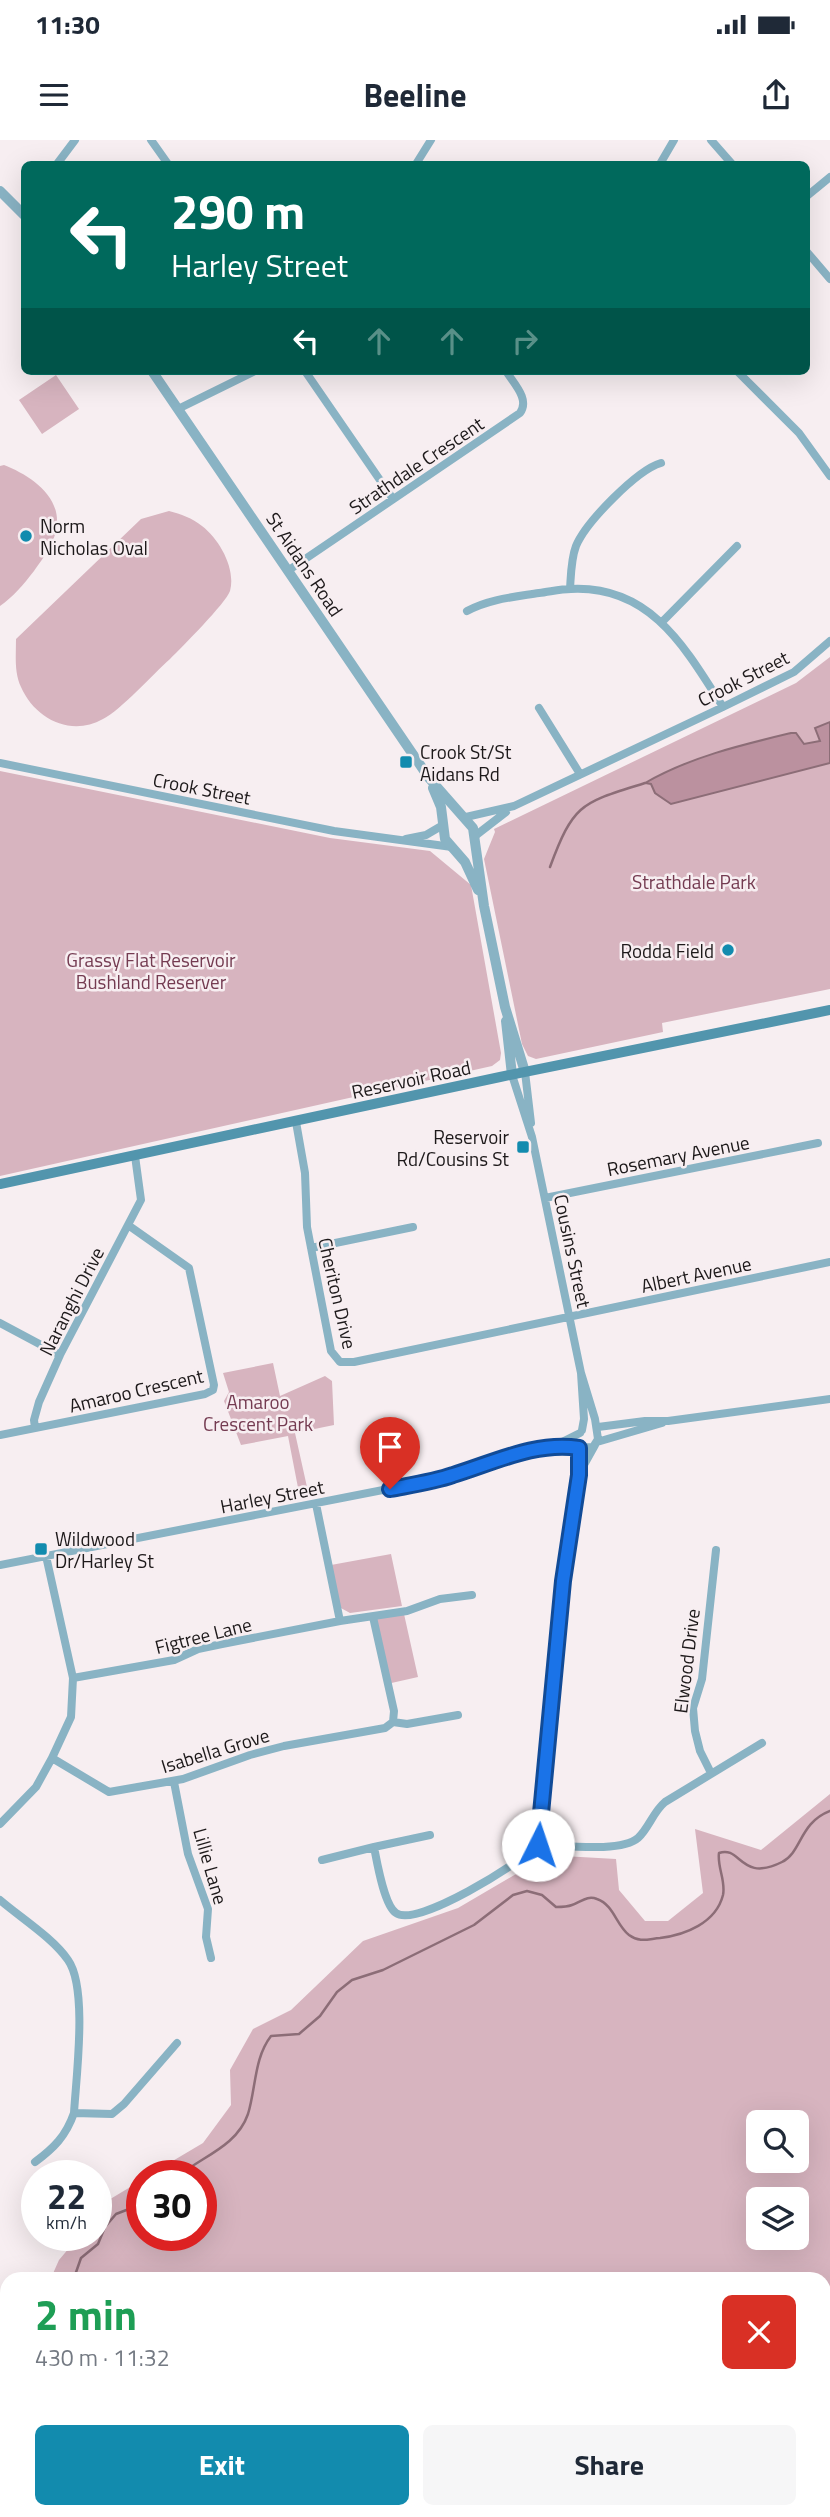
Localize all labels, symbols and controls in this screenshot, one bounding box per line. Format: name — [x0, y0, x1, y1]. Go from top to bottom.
text: 11:30 — [35, 5, 100, 44]
text: Beeline — [363, 71, 467, 119]
icon: menu — [35, 76, 73, 114]
icon: share — [757, 76, 795, 114]
text: 290 m — [171, 173, 305, 248]
icon: left — [56, 189, 147, 280]
text: Harley Street — [171, 241, 348, 289]
icon: left — [287, 322, 325, 360]
icon: ahead — [360, 322, 398, 360]
icon: ahead — [433, 322, 471, 360]
icon: right — [506, 322, 544, 360]
street label: Strathdale Crescent — [343, 409, 490, 521]
street label: St Aidans Road — [259, 506, 351, 622]
place label: Norm Nicholas Oval — [40, 511, 148, 562]
marker: Norm Nicholas Oval — [18, 528, 34, 544]
street label: Crook Street — [692, 642, 794, 713]
place label: Crook St/St Aidans Rd — [420, 737, 512, 788]
marker: Crook St/St Aidans Rd — [398, 754, 414, 770]
street label: Crook Street — [151, 764, 254, 812]
park label: Strathdale Park — [632, 867, 756, 896]
place label: Rodda Field — [620, 936, 714, 965]
marker: Rodda Field — [720, 942, 736, 958]
park label: Grassy Flat Reservoir Bushland Reserver — [66, 945, 236, 996]
street label: Reservoir Road — [349, 1052, 473, 1106]
place label: Reservoir Rd/Cousins St — [396, 1122, 509, 1173]
street label: Rosemary Avenue — [604, 1127, 752, 1183]
marker: Reservoir Rd/Cousins St — [515, 1139, 531, 1155]
street label: Cousins Street — [547, 1192, 599, 1311]
street label: Cheriton Drive — [311, 1234, 365, 1352]
street label: Naranghi Drive — [31, 1242, 111, 1360]
street label: Albert Avenue — [638, 1248, 754, 1300]
street label: Amaroo Crescent — [66, 1360, 206, 1420]
park label: Amaroo Crescent Park — [203, 1387, 313, 1438]
pin — [360, 1417, 420, 1489]
icon: arrive — [371, 1428, 409, 1466]
street label: Harley Street — [218, 1472, 327, 1520]
place label: Wildwood Dr/Harley St — [55, 1524, 154, 1575]
marker: Wildwood Dr/Harley St — [33, 1541, 49, 1557]
street label: Elwood Drive — [665, 1607, 707, 1715]
street label: Figtree Lane — [152, 1609, 254, 1661]
street label: Isabella Grove — [157, 1720, 273, 1780]
position arrow — [501, 1808, 575, 1882]
street label: Lillie Lane — [186, 1824, 236, 1908]
map controls — [746, 2110, 809, 2250]
button: search — [746, 2110, 809, 2173]
speed limit sign: 30 — [126, 2160, 217, 2251]
text: 22 — [47, 2169, 86, 2223]
button: layers — [746, 2187, 809, 2250]
text: km/h — [46, 2209, 87, 2236]
text: 2 min — [35, 2282, 137, 2346]
button: close — [722, 2295, 796, 2369]
text: 430 m · 11:32 — [35, 2340, 170, 2375]
button: Exit — [35, 2425, 409, 2505]
button: Share — [423, 2425, 796, 2505]

